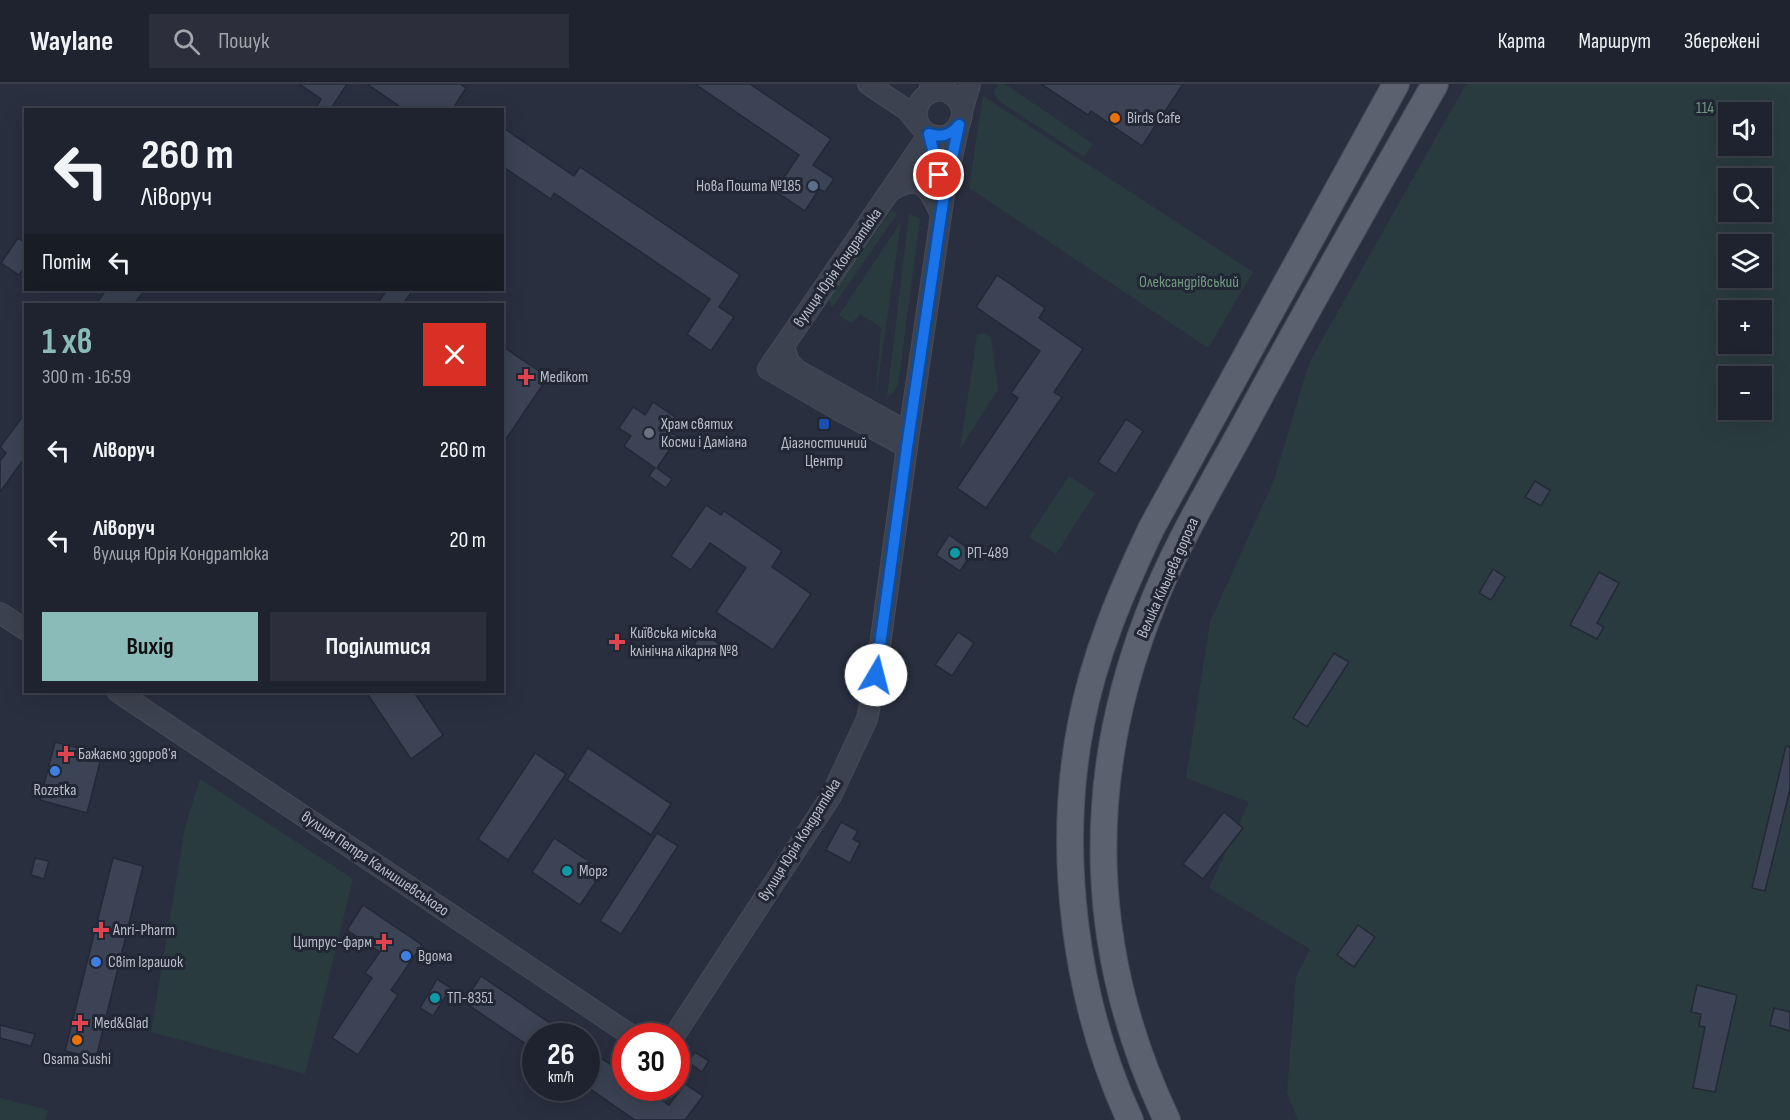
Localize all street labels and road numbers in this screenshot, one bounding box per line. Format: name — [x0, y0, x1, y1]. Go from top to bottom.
street label: вулиця Юрія Кондратюка — [790, 205, 886, 331]
street label: Велика Кільцева дорога — [1133, 515, 1203, 641]
street label: вулиця Юрія Кондратюка — [755, 775, 845, 905]
street label: вулиця Петра Калнишевського — [298, 807, 452, 921]

